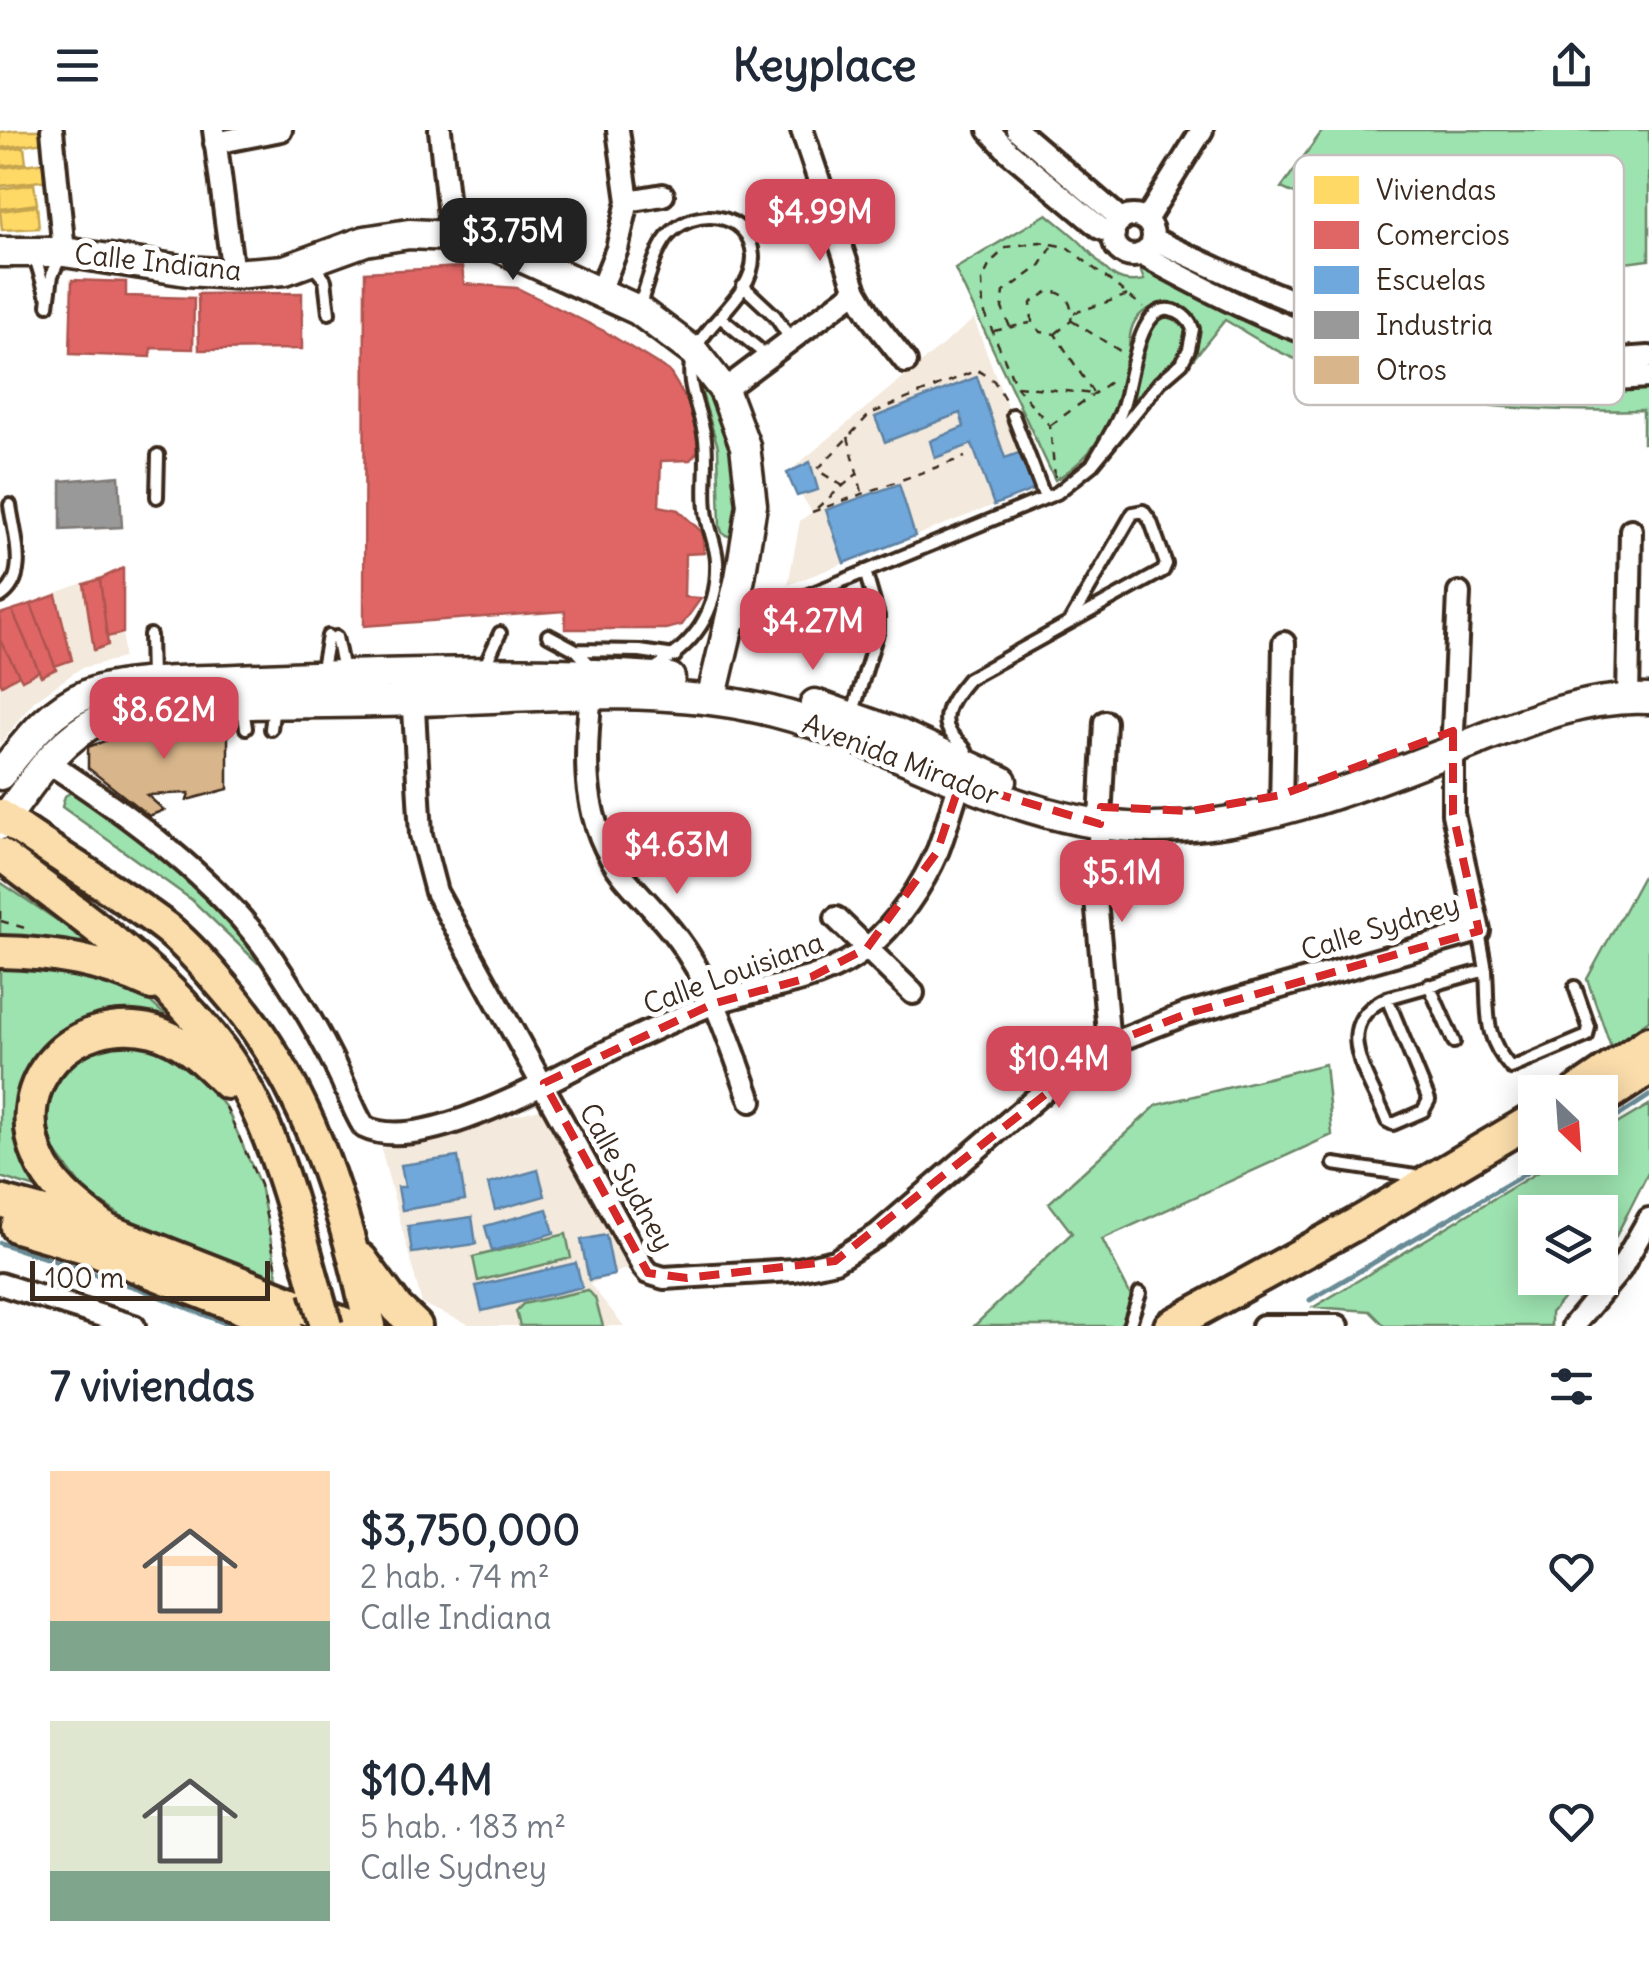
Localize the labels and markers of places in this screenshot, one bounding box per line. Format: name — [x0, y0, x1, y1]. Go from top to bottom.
pin: $4.99M — [739, 179, 901, 264]
pin: $3.75M — [432, 198, 594, 283]
pin: $4.27M — [732, 588, 894, 673]
pin: $8.62M — [83, 677, 245, 762]
pin: $4.63M — [596, 812, 758, 897]
pin: $5.1M — [1052, 840, 1192, 925]
pin: $10.4M — [978, 1026, 1140, 1111]

